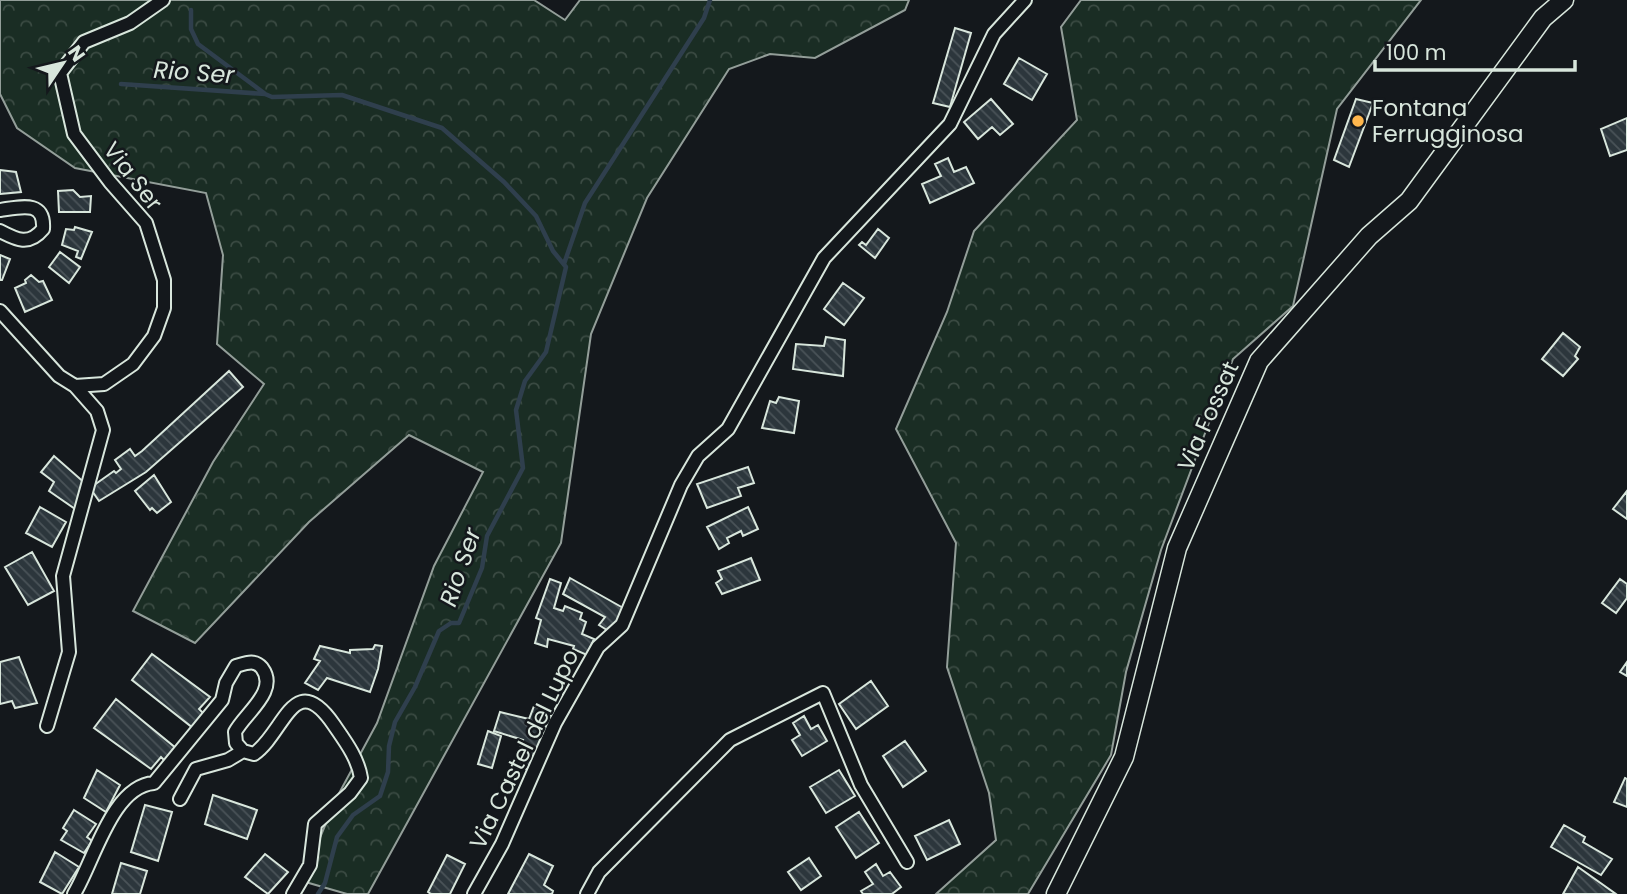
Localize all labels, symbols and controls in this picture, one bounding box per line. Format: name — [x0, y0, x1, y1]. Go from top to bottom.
north arrow — [28, 28, 98, 98]
scale bar — [1375, 28, 1574, 72]
text: 100 m — [1386, 38, 1446, 67]
text: N — [61, 40, 92, 67]
water label: Rio Ser — [153, 53, 236, 91]
place label: Fontana Ferrugginosa — [1372, 92, 1523, 150]
marker: Fontana Ferrugginosa — [1350, 113, 1366, 129]
street label: Via Ser — [96, 135, 170, 217]
street label: Via Fossat — [1170, 356, 1246, 476]
water label: Rio Ser — [431, 522, 489, 611]
street label: Via Castel del Lupo — [462, 643, 586, 855]

